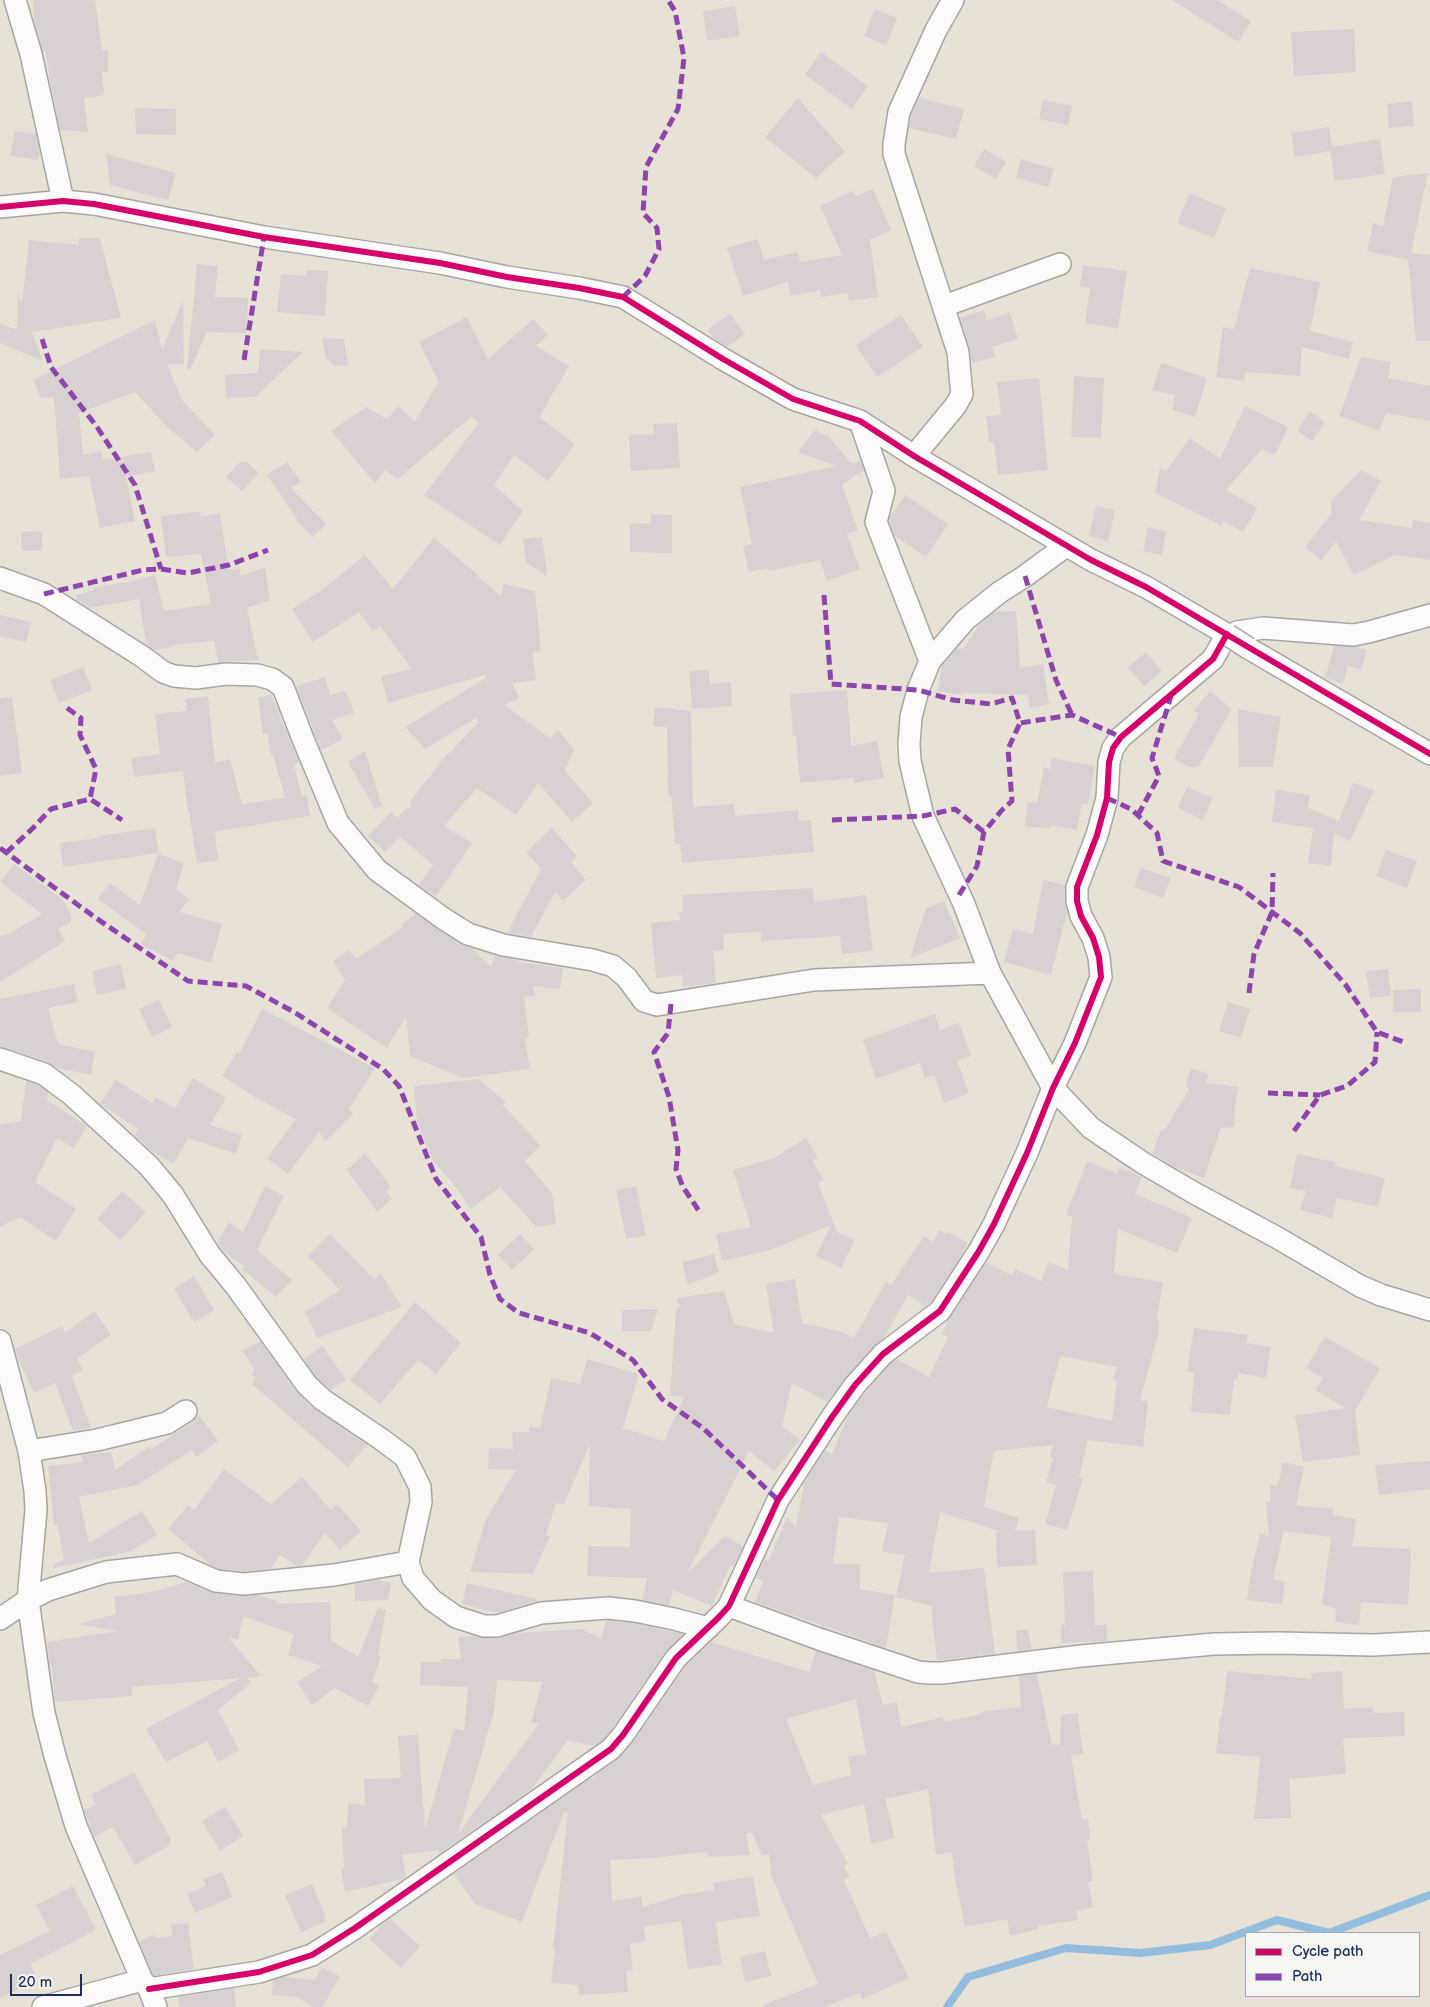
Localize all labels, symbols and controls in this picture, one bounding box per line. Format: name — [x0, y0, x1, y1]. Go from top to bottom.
legend — [1245, 1932, 1420, 1997]
text: Cycle path — [1292, 1942, 1363, 1961]
scale bar — [12, 1964, 85, 1996]
text: Path — [1292, 1967, 1322, 1986]
text: 20 m — [18, 1973, 52, 1992]

